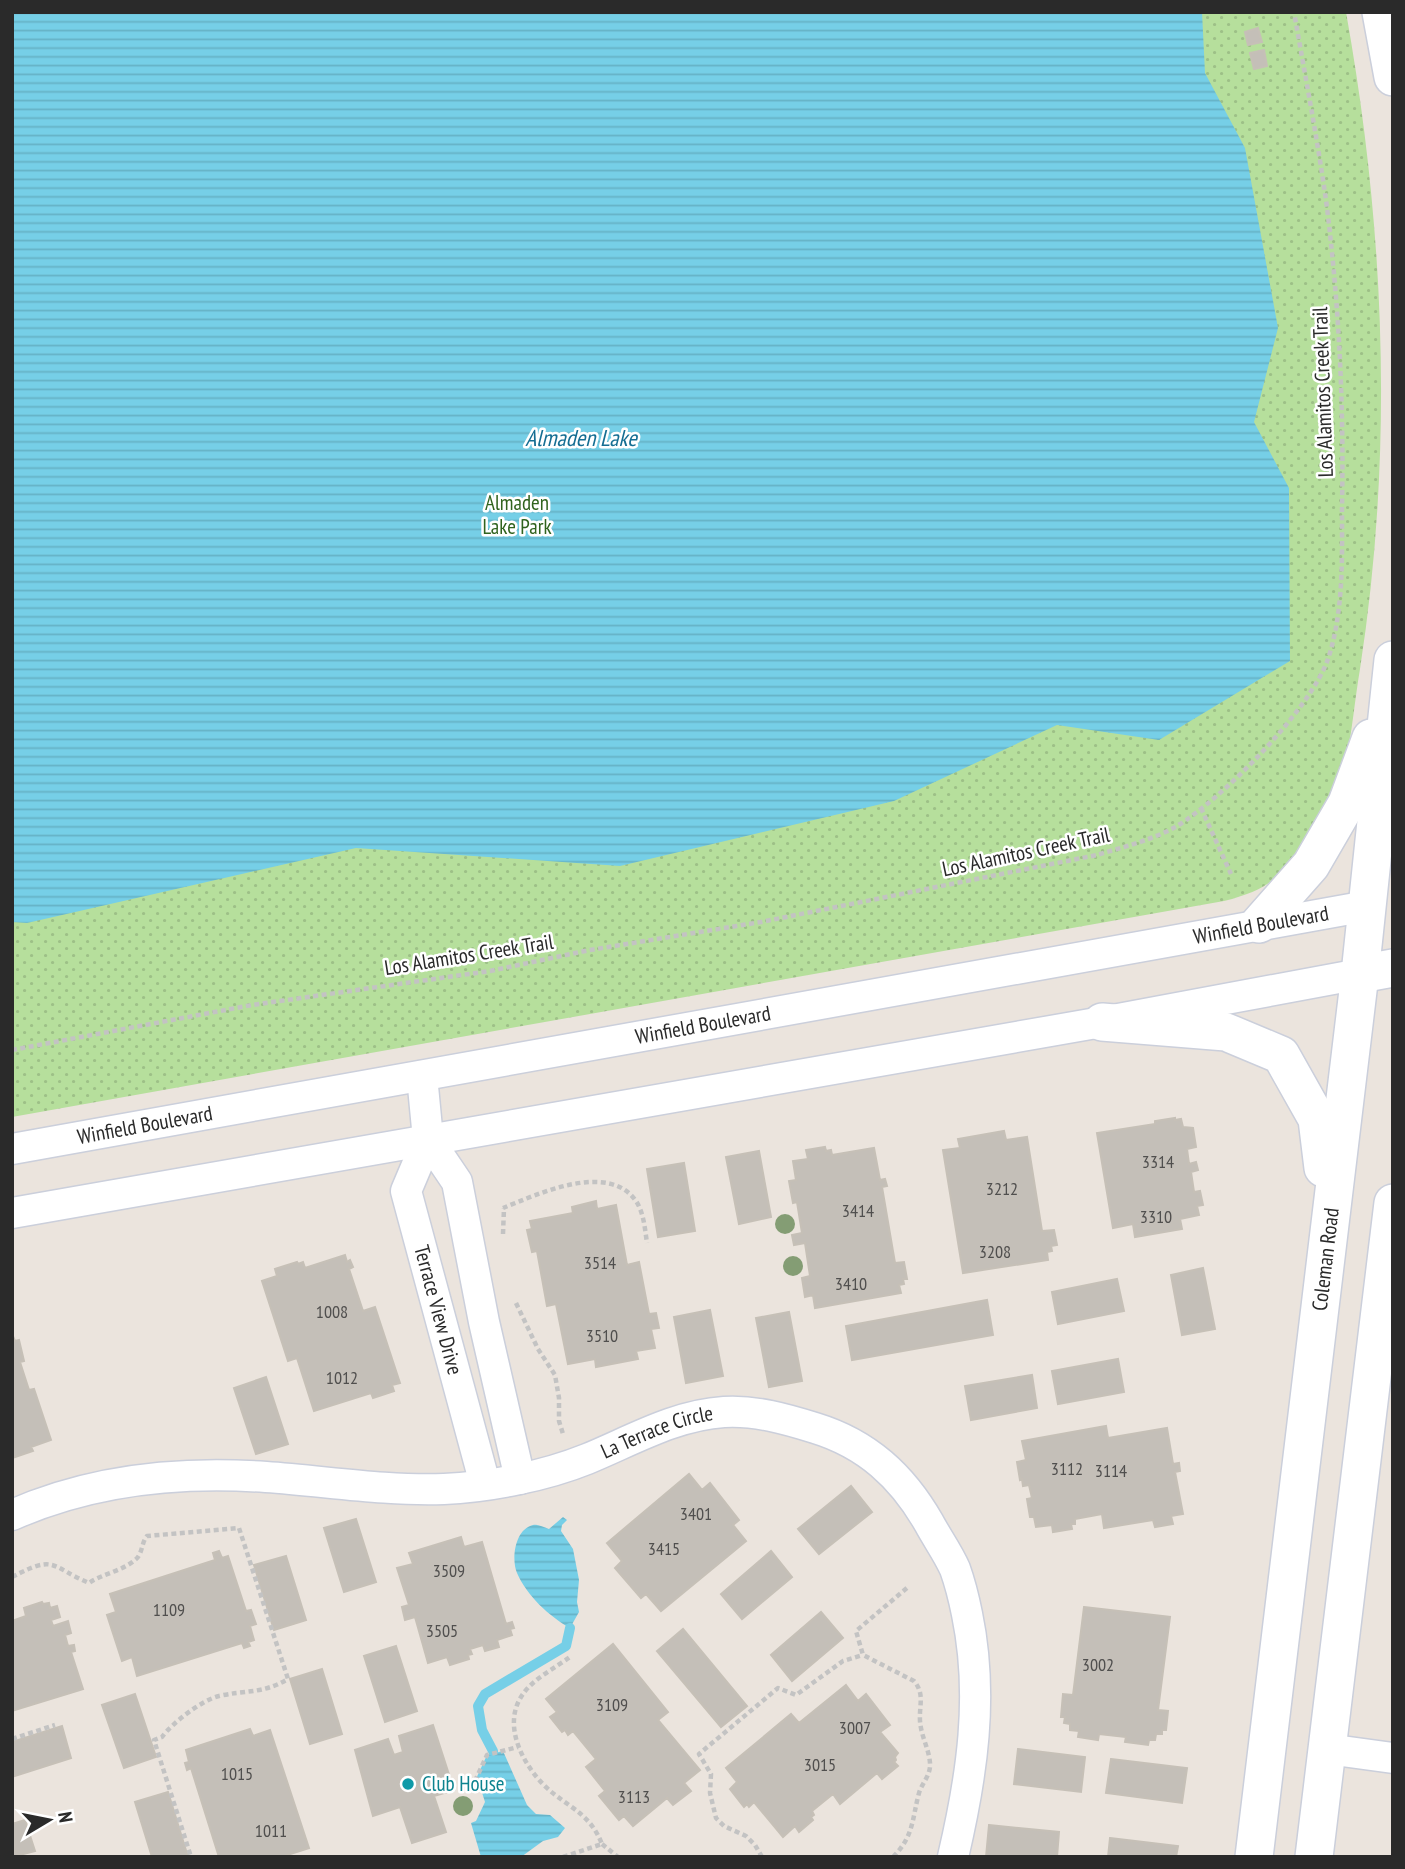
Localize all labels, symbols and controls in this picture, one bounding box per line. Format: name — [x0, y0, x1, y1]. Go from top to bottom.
street label: Los Alamitos Creek Trail — [1306, 306, 1339, 478]
water label: Almaden Lake — [525, 423, 638, 452]
park label: Almaden Lake Park — [482, 489, 552, 540]
street label: Los Alamitos Creek Trail — [940, 821, 1112, 882]
street label: Winfield Boulevard — [1191, 899, 1331, 950]
street label: Los Alamitos Creek Trail — [383, 928, 555, 981]
street label: Winfield Boulevard — [633, 999, 773, 1050]
street label: Winfield Boulevard — [75, 1099, 215, 1150]
house number: 3314 — [1142, 1150, 1174, 1173]
house number: 3212 — [986, 1177, 1018, 1200]
house number: 3414 — [842, 1199, 874, 1222]
house number: 3310 — [1140, 1205, 1172, 1228]
street label: Coleman Road — [1306, 1206, 1345, 1312]
house number: 3208 — [979, 1240, 1011, 1263]
street label: Terrace View Drive — [408, 1242, 469, 1378]
house number: 3514 — [584, 1251, 616, 1274]
house number: 3410 — [835, 1272, 867, 1295]
house number: 1008 — [316, 1300, 348, 1323]
house number: 3510 — [586, 1324, 618, 1347]
house number: 1012 — [326, 1366, 358, 1389]
street label: La Terrace Circle — [596, 1399, 715, 1464]
house number: 3112 — [1051, 1457, 1083, 1480]
house number: 3114 — [1095, 1459, 1127, 1482]
house number: 3401 — [680, 1502, 712, 1525]
house number: 3415 — [648, 1537, 680, 1560]
house number: 3509 — [433, 1559, 465, 1582]
house number: 1109 — [153, 1598, 185, 1621]
house number: 3505 — [426, 1619, 458, 1642]
house number: 3002 — [1082, 1653, 1114, 1676]
house number: 3109 — [596, 1693, 628, 1716]
house number: 3007 — [839, 1716, 871, 1739]
house number: 3015 — [804, 1753, 836, 1776]
house number: 1015 — [221, 1762, 253, 1785]
place label: Club House — [422, 1770, 504, 1797]
marker: Club House — [400, 1776, 416, 1792]
north arrow — [14, 1785, 84, 1855]
house number: 3113 — [618, 1785, 650, 1808]
text: N — [53, 1810, 78, 1824]
house number: 1011 — [255, 1819, 287, 1842]

